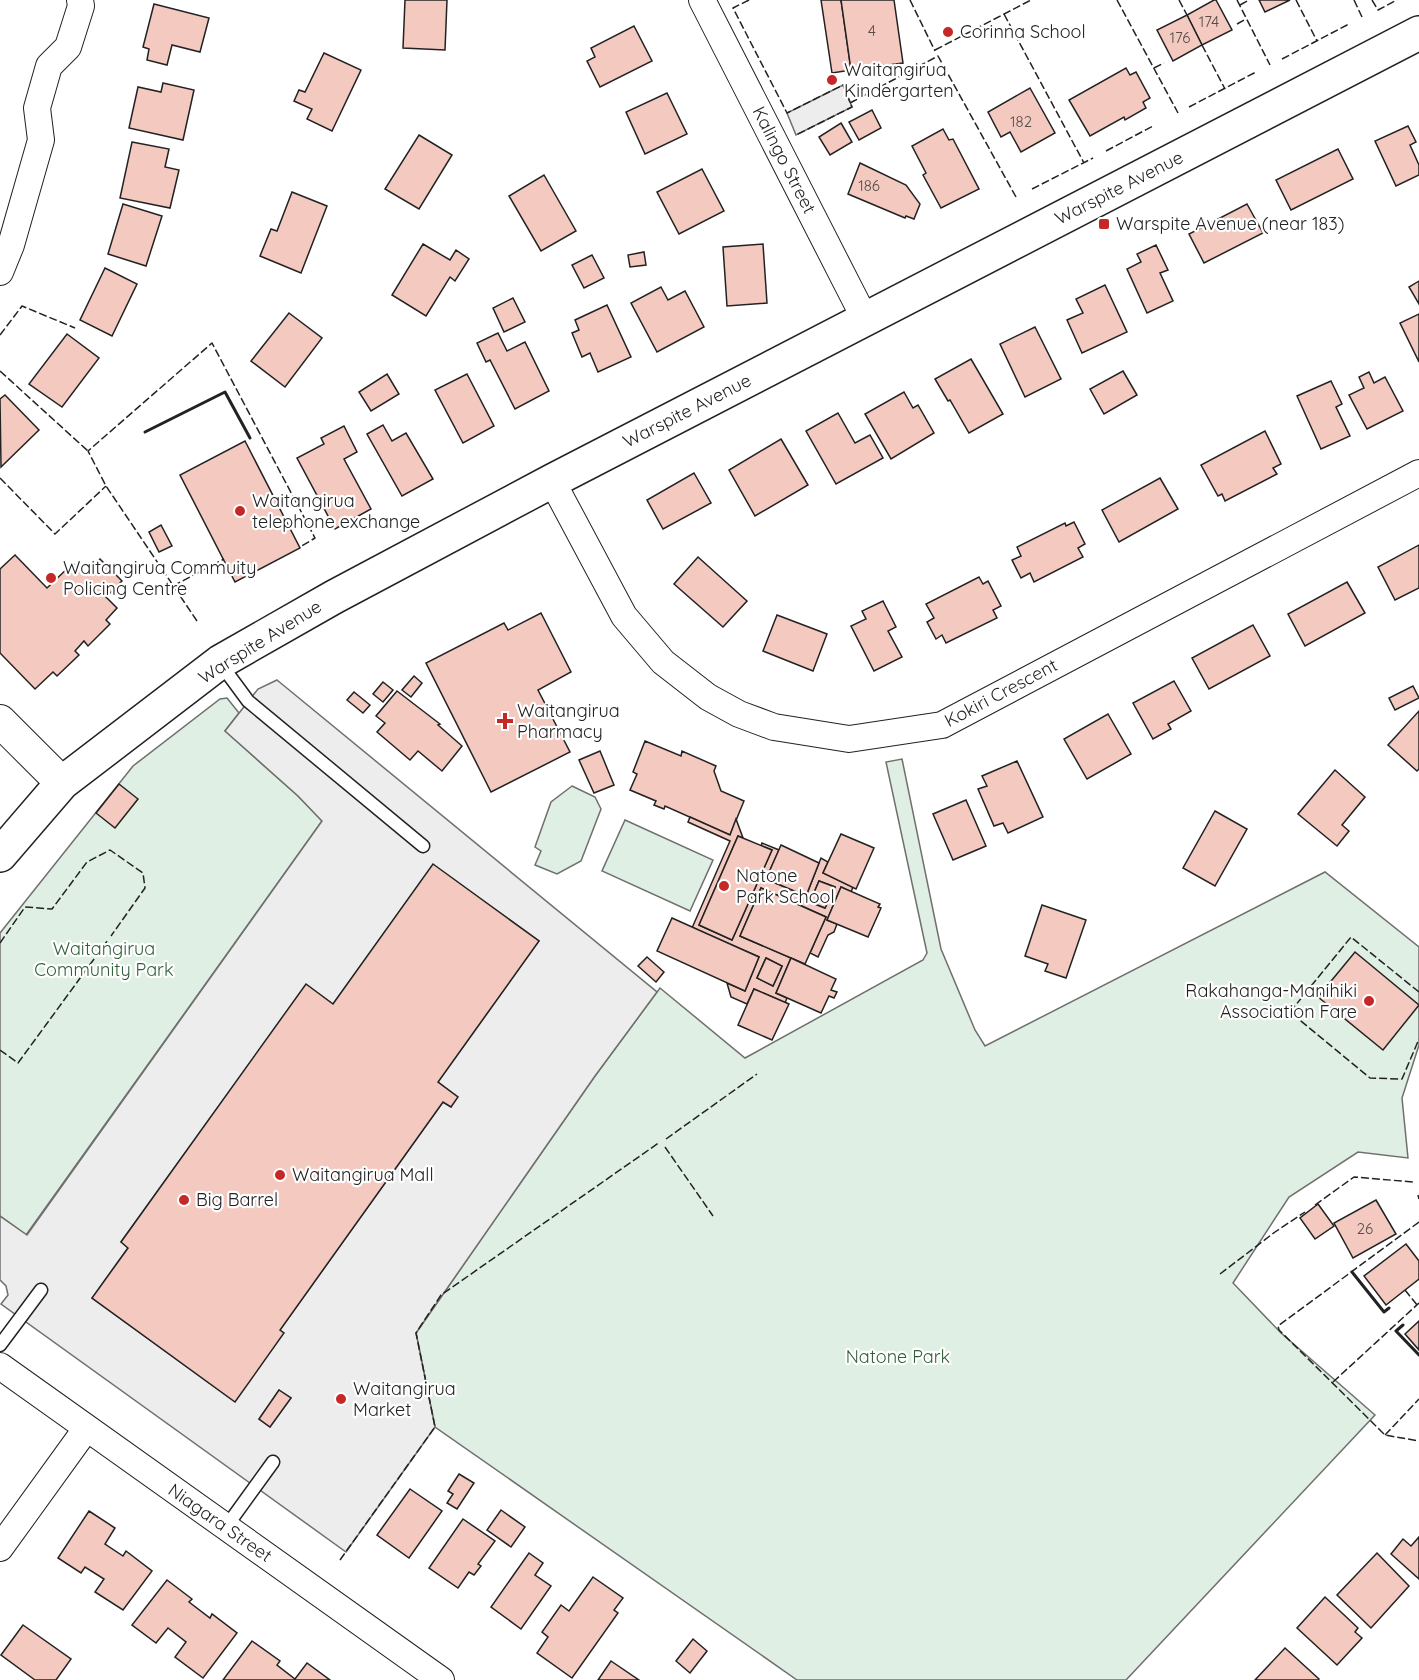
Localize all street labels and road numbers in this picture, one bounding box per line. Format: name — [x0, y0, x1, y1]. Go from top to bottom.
street label: Kalingo Street — [748, 102, 821, 217]
street label: Warspite Avenue — [1051, 145, 1187, 230]
street label: Warspite Avenue — [619, 368, 755, 453]
street label: Warspite Avenue — [194, 594, 326, 689]
street label: Kokiri Crescent — [940, 653, 1061, 732]
street label: Niagara Street — [164, 1478, 277, 1567]

